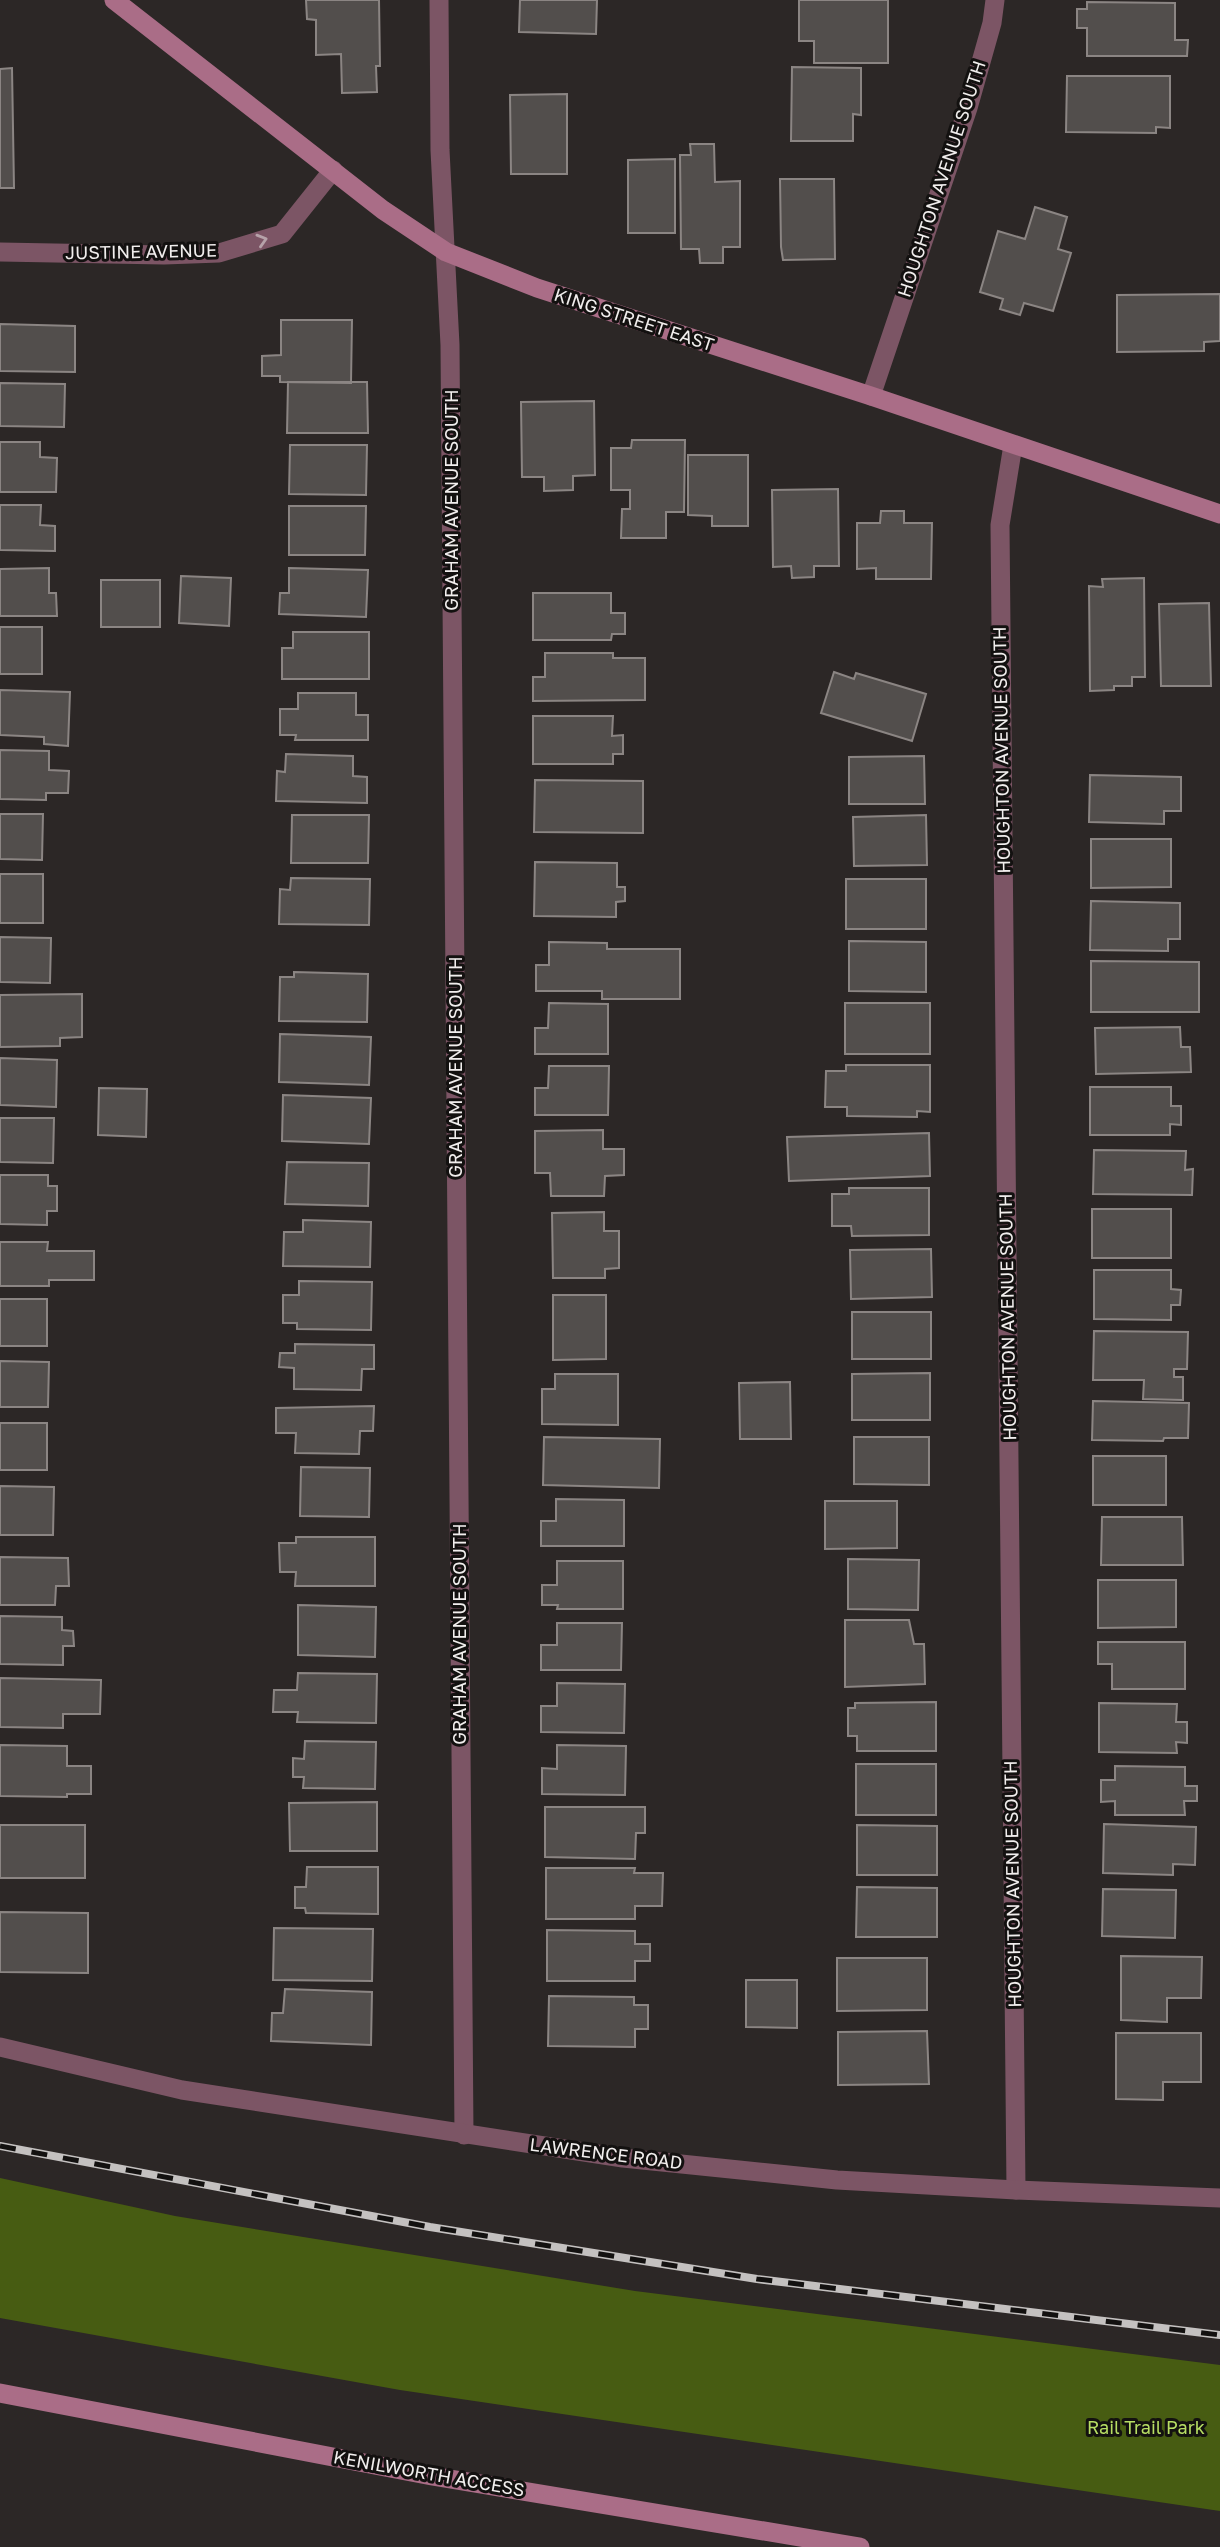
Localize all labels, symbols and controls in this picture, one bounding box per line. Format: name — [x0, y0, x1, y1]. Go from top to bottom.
street label: HOUGHTON AVENUE SOUTH — [892, 58, 990, 300]
one-way arrow — [256, 234, 268, 249]
street label: JUSTINE AVENUE — [65, 239, 217, 263]
street label: KING STREET EAST — [552, 283, 717, 355]
street label: GRAHAM AVENUE SOUTH — [440, 389, 462, 611]
street label: HOUGHTON AVENUE SOUTH — [988, 626, 1014, 874]
street label: GRAHAM AVENUE SOUTH — [444, 956, 466, 1178]
street label: HOUGHTON AVENUE SOUTH — [994, 1193, 1020, 1441]
street label: GRAHAM AVENUE SOUTH — [448, 1523, 470, 1745]
street label: HOUGHTON AVENUE SOUTH — [999, 1760, 1025, 2008]
street label: LAWRENCE ROAD — [529, 2133, 684, 2173]
park label: Rail Trail Park — [1087, 2416, 1205, 2438]
street label: KENILWORTH ACCESS — [332, 2445, 527, 2501]

